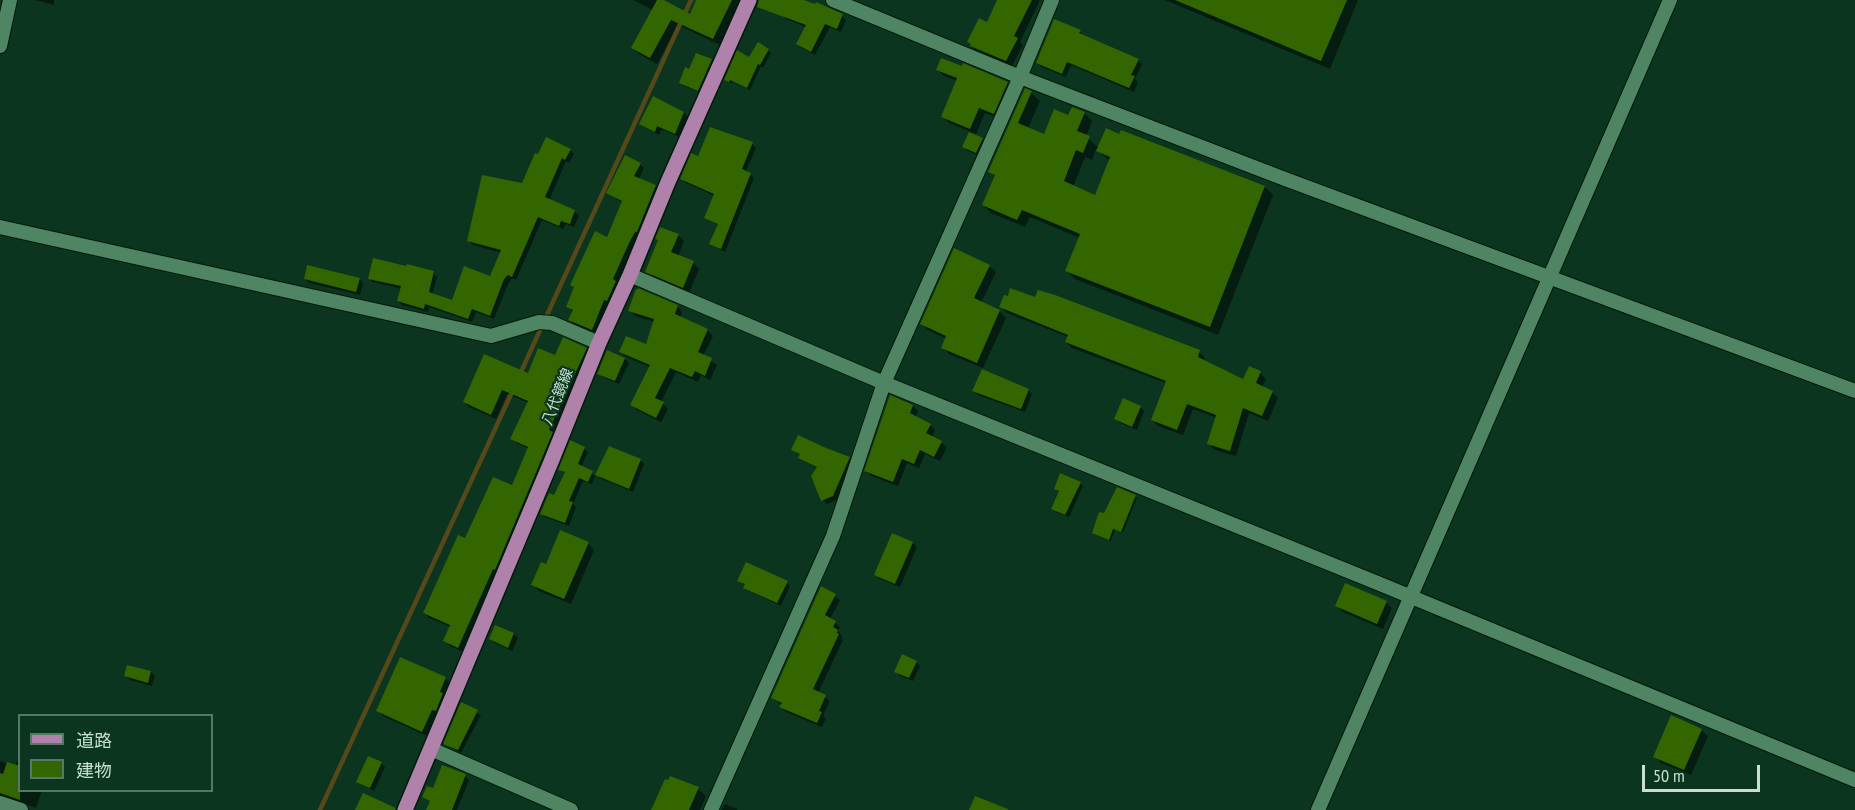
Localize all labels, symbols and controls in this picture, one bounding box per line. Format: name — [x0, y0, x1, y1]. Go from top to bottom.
street label: 八代鏡線 — [538, 366, 578, 428]
legend — [18, 714, 213, 792]
text: 道路 — [76, 729, 112, 752]
scale bar — [1645, 753, 1764, 791]
text: 建物 — [76, 759, 112, 782]
text: 50 m — [1653, 764, 1685, 787]

